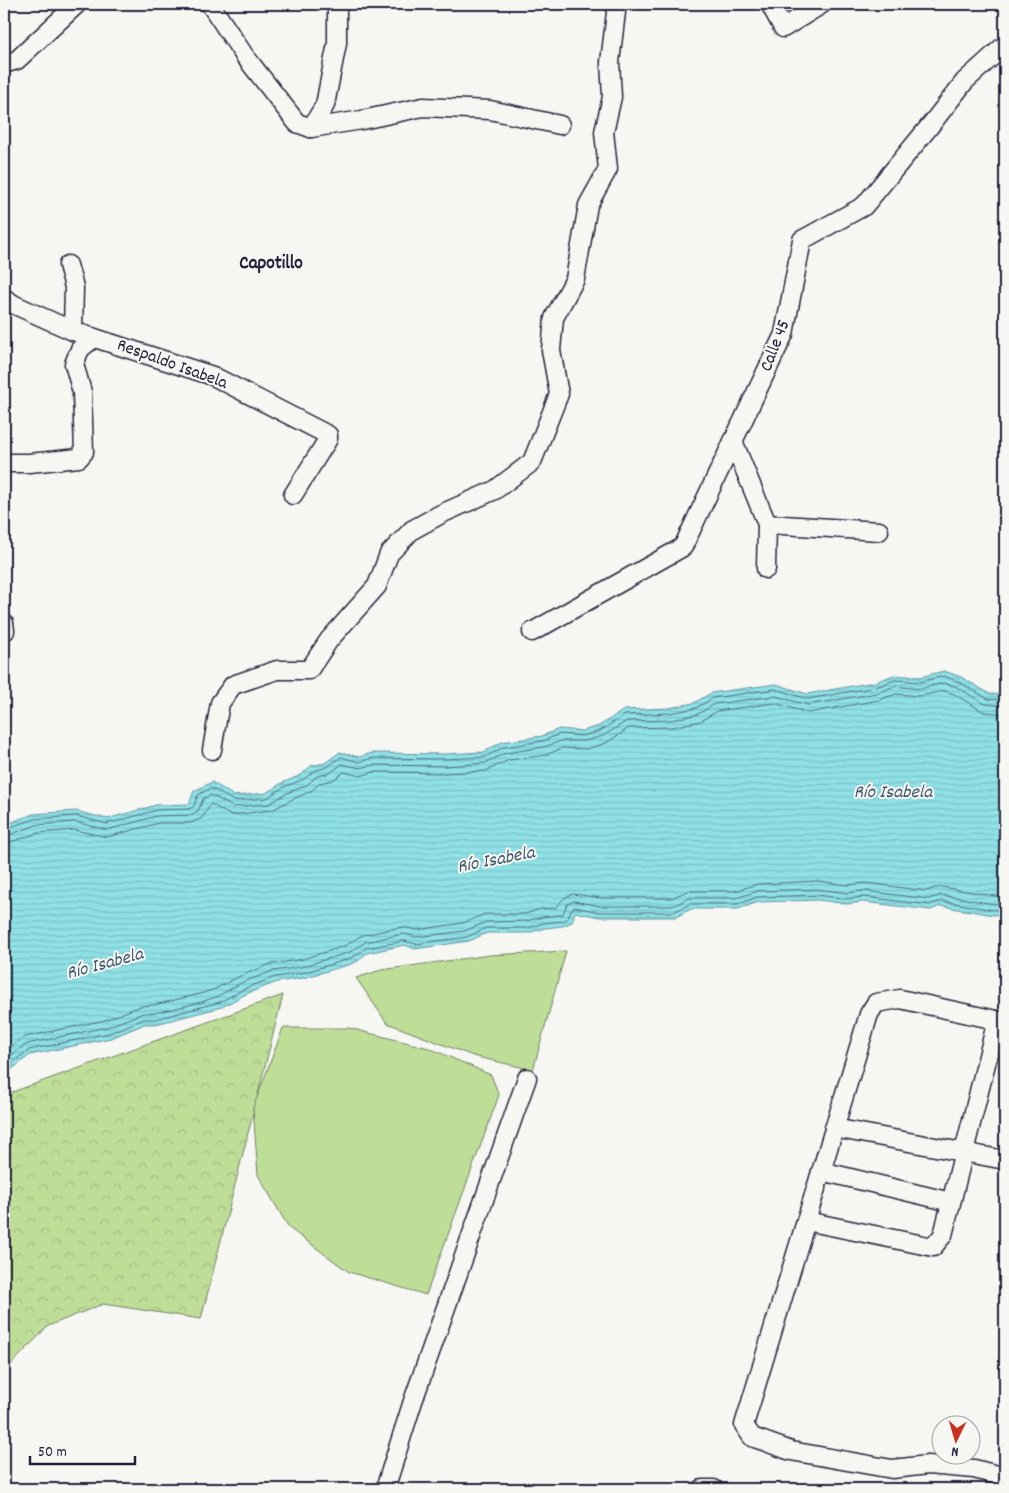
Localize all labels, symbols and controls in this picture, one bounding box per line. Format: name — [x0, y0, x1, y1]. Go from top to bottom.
district label: Capotillo — [239, 251, 303, 278]
street label: Calle 45 — [755, 316, 797, 376]
street label: Respaldo Isabela — [113, 333, 231, 397]
water label: Río Isabela — [854, 780, 933, 807]
water label: Río Isabela — [455, 840, 538, 882]
water label: Río Isabela — [64, 942, 147, 988]
north arrow — [932, 1416, 982, 1466]
scale bar — [30, 1433, 135, 1465]
text: N — [951, 1441, 959, 1461]
text: 50 m — [38, 1442, 67, 1464]

